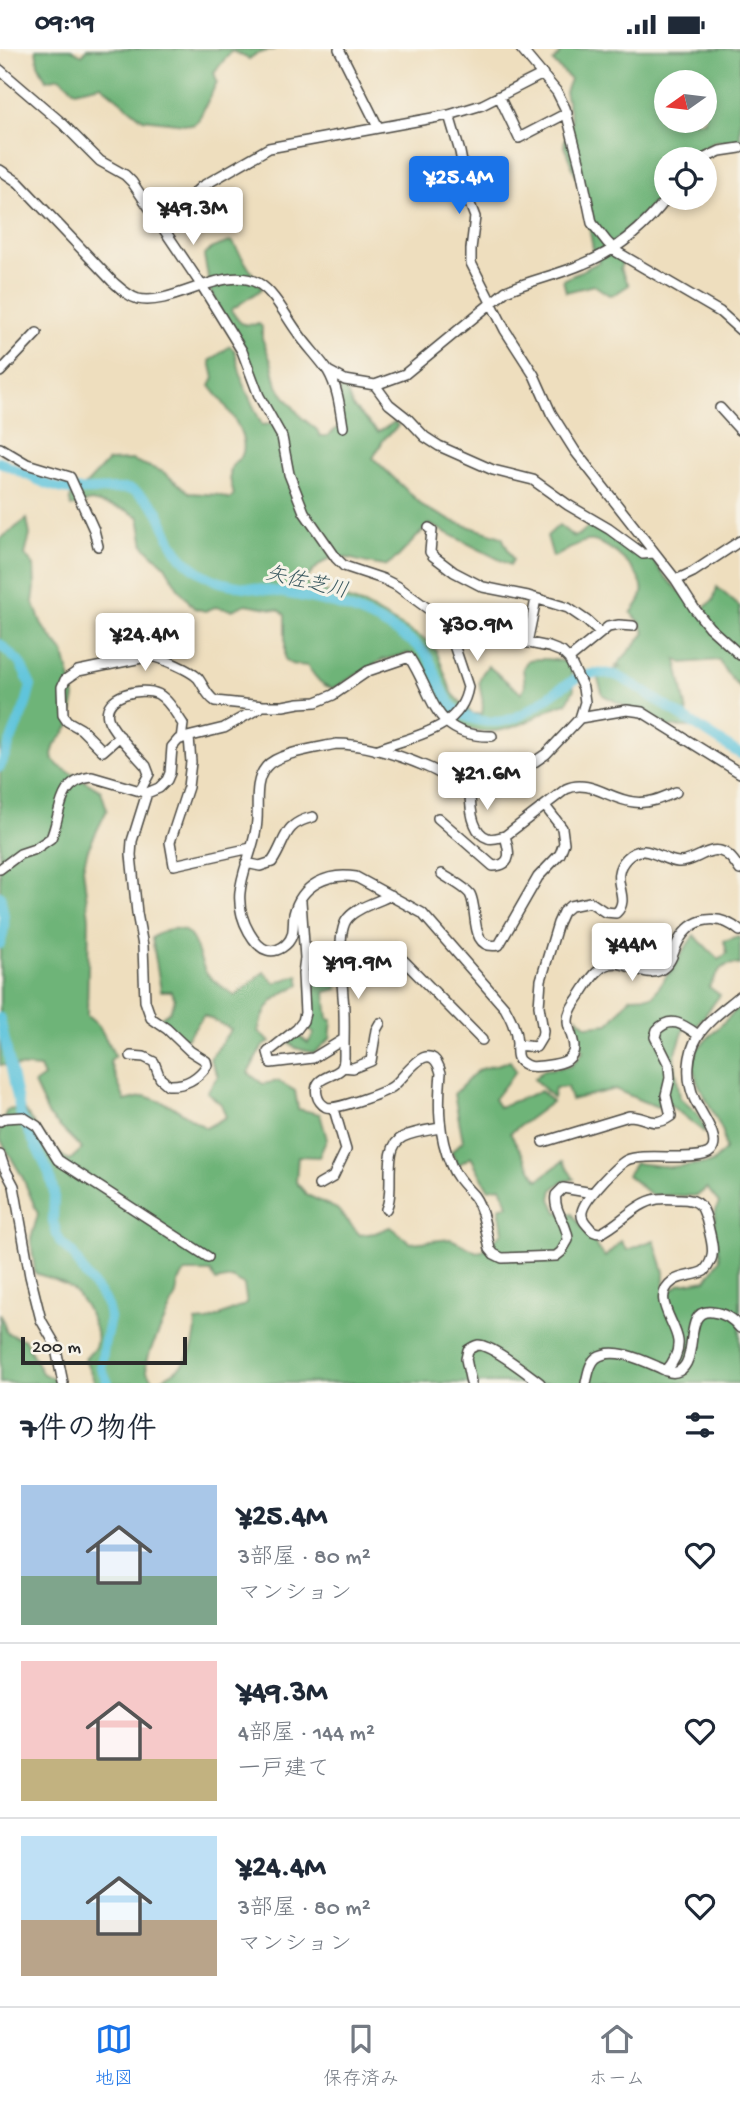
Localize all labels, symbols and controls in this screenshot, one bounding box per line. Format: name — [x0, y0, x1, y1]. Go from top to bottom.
text: 09:19 — [35, 9, 94, 40]
north arrow — [654, 70, 718, 133]
map controls — [654, 70, 717, 210]
button: locate — [654, 147, 717, 210]
pin: ¥25.4M — [402, 157, 516, 216]
text: ¥25.4M — [425, 165, 493, 192]
pin: ¥49.3M — [136, 187, 250, 247]
text: ¥49.3M — [159, 196, 227, 223]
water label: 矢佐芝川 — [262, 562, 350, 606]
pin: ¥30.9M — [420, 603, 534, 663]
text: ¥30.9M — [442, 612, 512, 639]
pin: ¥24.4M — [88, 613, 202, 673]
text: ¥24.4M — [112, 622, 178, 649]
pin: ¥21.6M — [430, 753, 544, 812]
text: ¥21.6M — [454, 761, 520, 788]
pin: ¥44M — [591, 923, 673, 983]
text: ¥44M — [608, 932, 656, 959]
pin: ¥19.9M — [301, 941, 415, 1001]
text: ¥19.9M — [325, 950, 391, 977]
scale bar — [21, 1334, 187, 1366]
text: 200 m — [32, 1337, 81, 1360]
icon: filters — [681, 1406, 719, 1444]
text: 7件の物件 — [21, 1414, 157, 1449]
text: ¥25.4M — [238, 1501, 327, 1536]
icon: home — [77, 1513, 161, 1597]
icon: heart — [681, 1536, 719, 1574]
text: 3部屋 · 80 m² — [238, 1545, 371, 1572]
text: マンション — [238, 1581, 352, 1608]
text: ¥49.3M — [238, 1677, 327, 1712]
icon: home — [77, 1689, 161, 1773]
icon: heart — [681, 1712, 719, 1750]
text: 4部屋 · 144 m² — [238, 1721, 375, 1748]
text: 一戸建て — [238, 1757, 330, 1784]
text: ¥24.4M — [238, 1852, 325, 1887]
icon: home — [77, 1864, 161, 1948]
icon: heart — [681, 1887, 719, 1925]
text: 3部屋 · 80 m² — [238, 1896, 371, 1923]
text: マンション — [238, 1932, 352, 1959]
tab: 地図 — [95, 2020, 133, 2092]
tab: 保存済み — [323, 2020, 399, 2092]
tab: ホーム — [589, 2020, 645, 2092]

